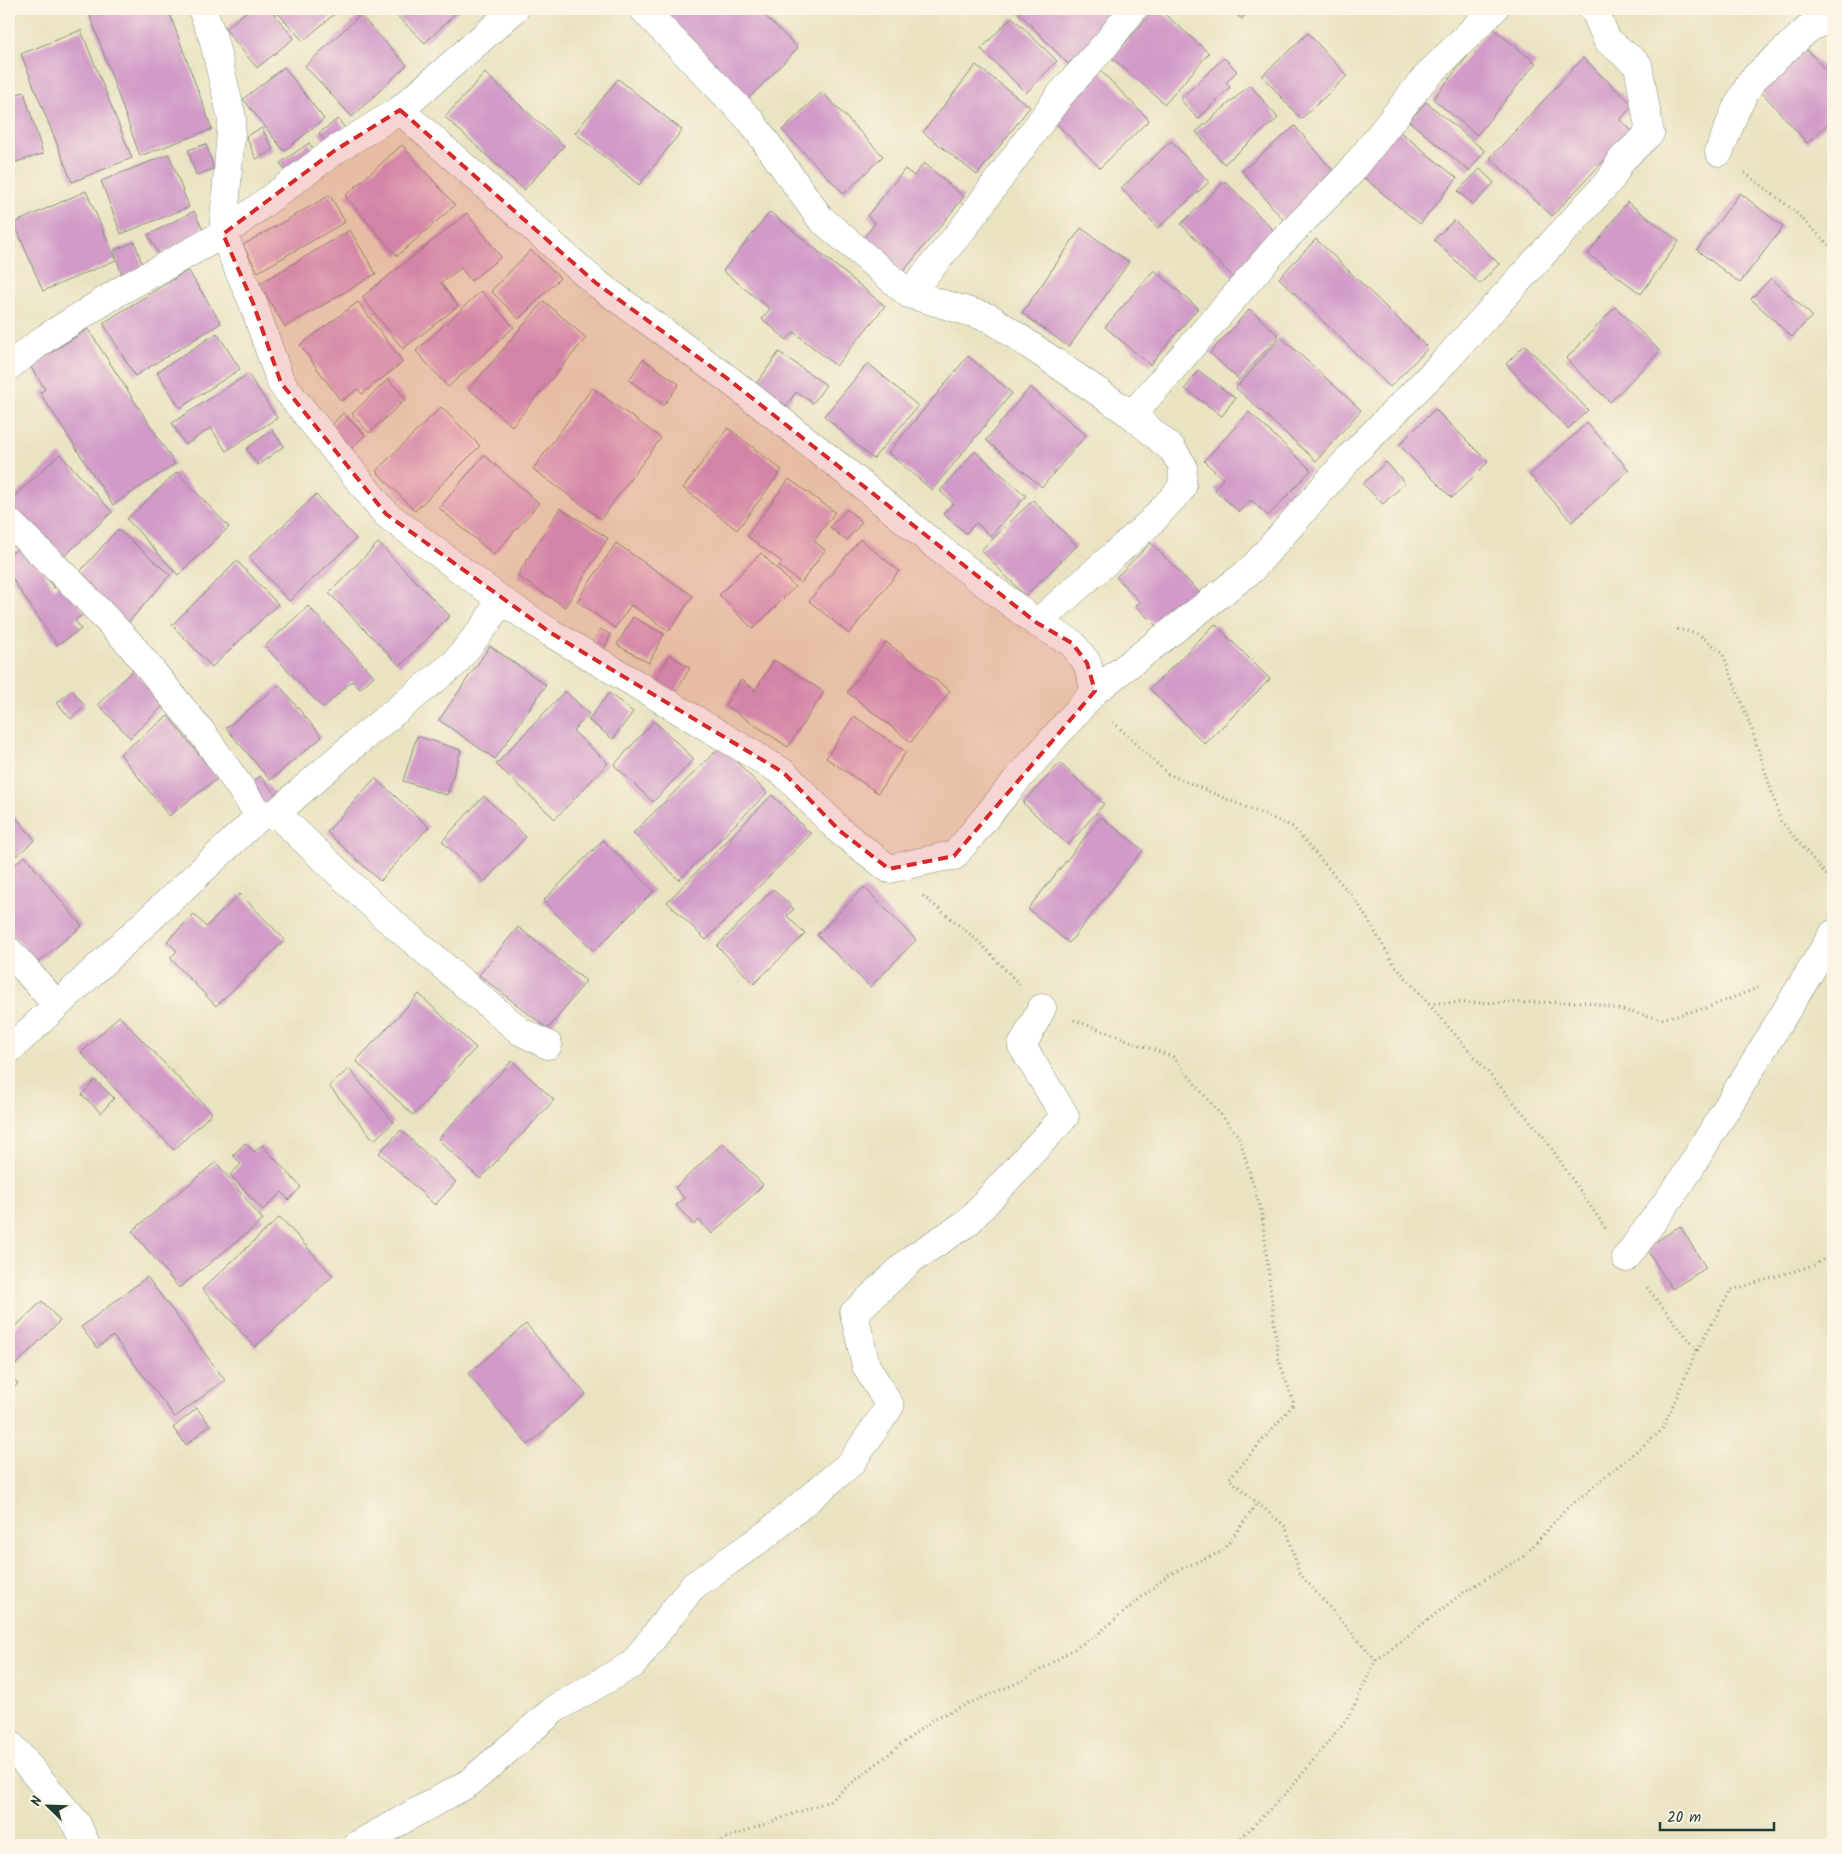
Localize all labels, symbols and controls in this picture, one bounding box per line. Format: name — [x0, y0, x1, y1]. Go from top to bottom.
north arrow — [22, 1782, 72, 1832]
text: N — [25, 1793, 49, 1810]
scale bar — [1660, 1799, 1773, 1831]
text: 20 m — [1667, 1806, 1701, 1830]

